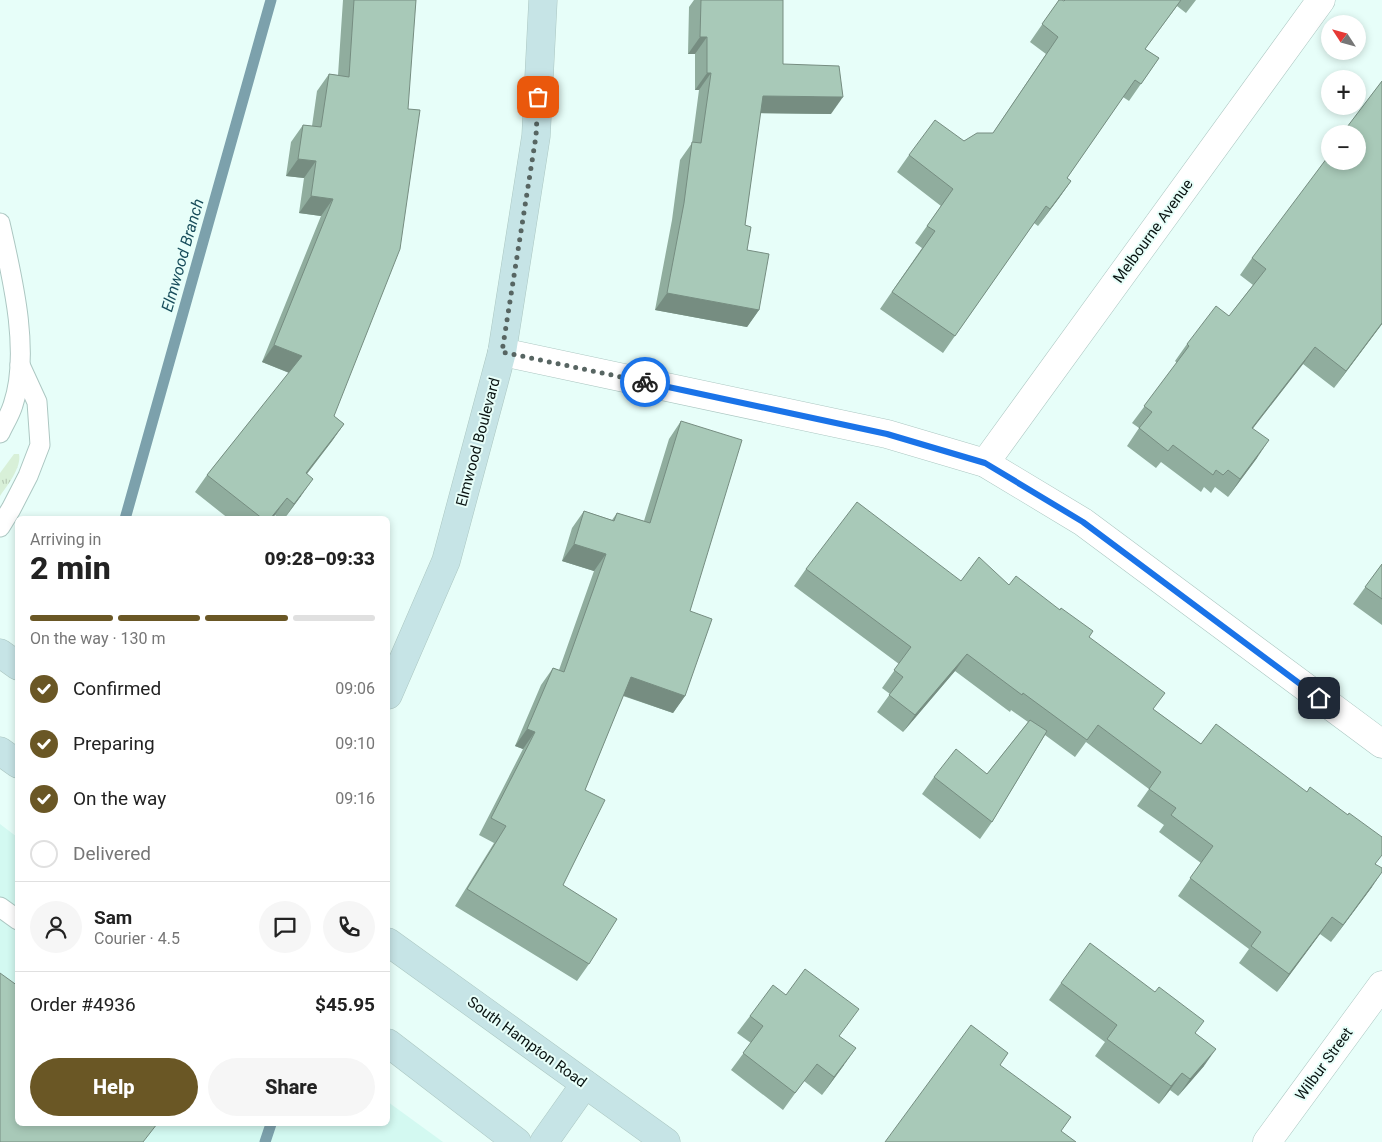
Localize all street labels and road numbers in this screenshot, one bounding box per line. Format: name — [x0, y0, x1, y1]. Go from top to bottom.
street label: Melbourne Avenue — [1109, 176, 1197, 286]
street label: Elmwood Boulevard — [452, 376, 504, 508]
street label: South Hampton Road — [464, 993, 590, 1091]
street label: Wilbur Street — [1292, 1024, 1357, 1104]

